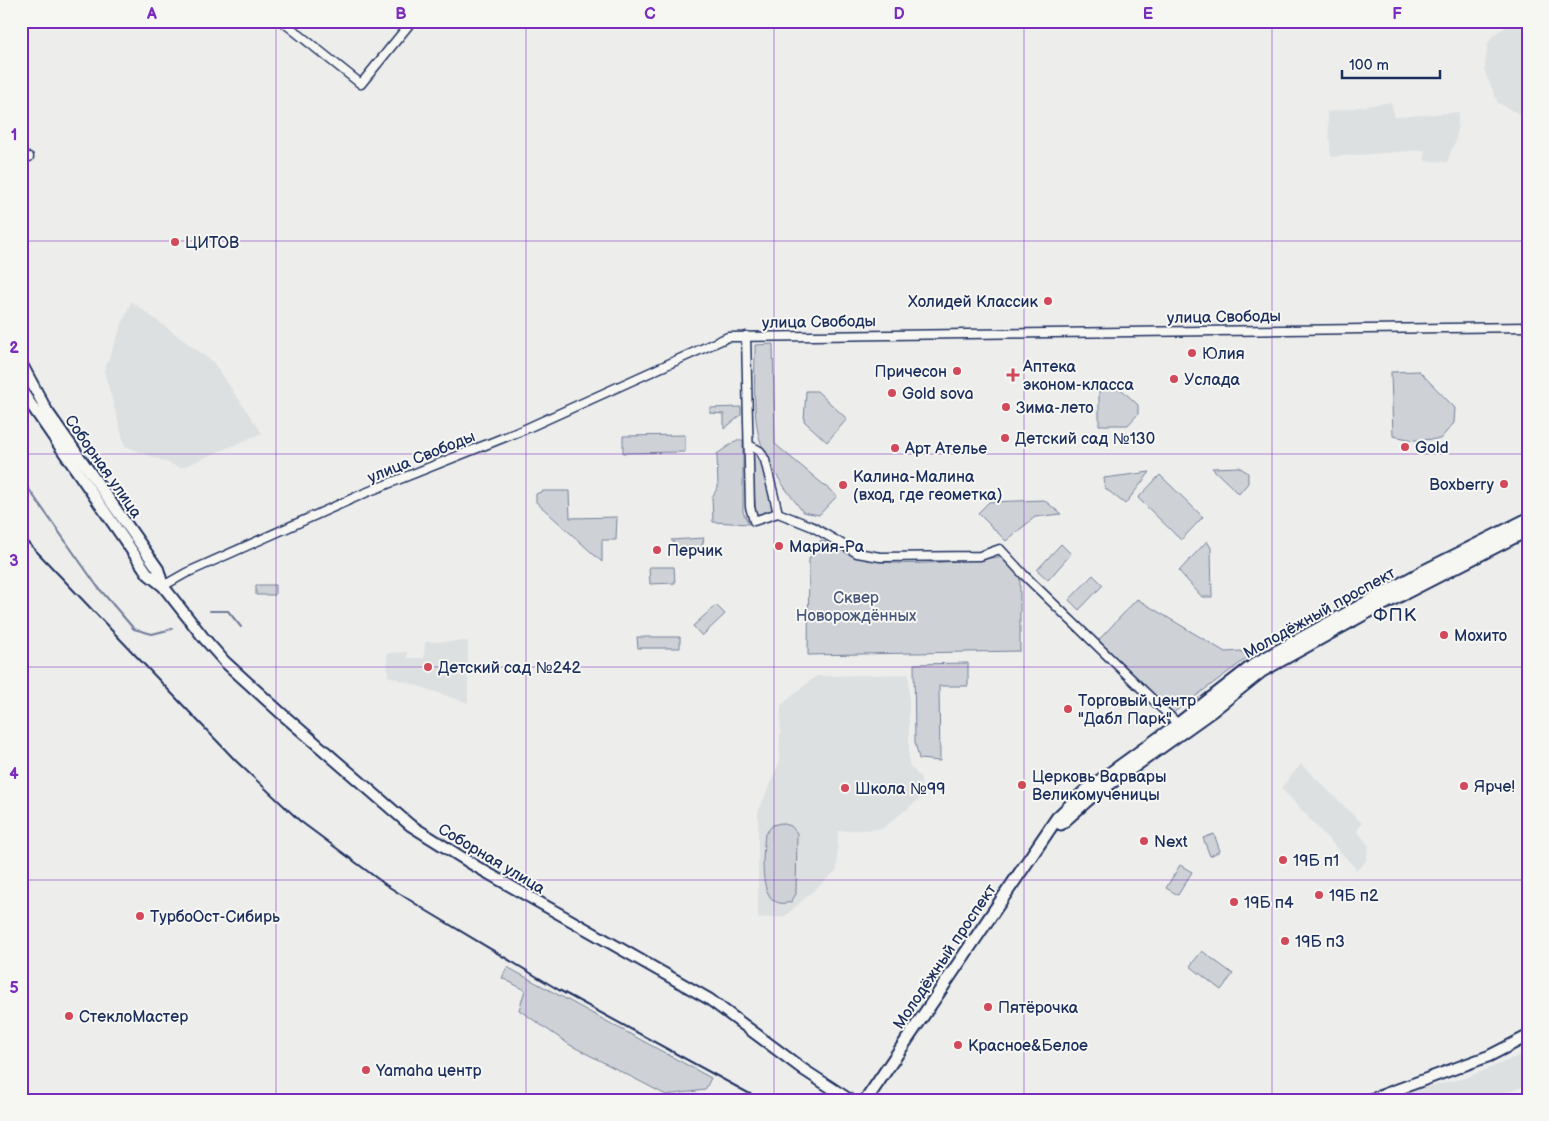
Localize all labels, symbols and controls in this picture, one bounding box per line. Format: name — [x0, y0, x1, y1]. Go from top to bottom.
text: A — [146, 5, 157, 24]
text: B — [395, 5, 407, 24]
text: C — [644, 5, 656, 24]
text: D — [893, 5, 905, 24]
text: E — [1143, 5, 1153, 24]
text: F — [1392, 5, 1402, 24]
scale bar — [1342, 48, 1439, 80]
text: 100 m — [1349, 56, 1389, 75]
text: 1 — [11, 126, 17, 145]
place label: ЦИТОВ — [185, 234, 239, 253]
marker: ЦИТОВ — [169, 236, 181, 248]
place label: Холидей Классик — [908, 293, 1038, 312]
marker: Холидей Классик — [1042, 295, 1054, 307]
street label: улица Свободы — [1167, 307, 1281, 328]
street label: улица Свободы — [762, 312, 876, 333]
text: 2 — [9, 339, 19, 358]
place label: Юлия — [1202, 345, 1245, 364]
marker: Юлия — [1186, 347, 1198, 359]
place label: Аптека эконом-класса — [1022, 358, 1134, 395]
place label: Причесон — [875, 363, 947, 382]
marker: Причесон — [951, 365, 963, 377]
marker: Аптека эконом-класса — [1007, 369, 1019, 381]
place label: Услада — [1184, 371, 1241, 390]
marker: Услада — [1168, 373, 1180, 385]
place label: Gold sova — [902, 385, 974, 404]
marker: Gold sova — [886, 387, 898, 399]
place label: Зима-лето — [1016, 399, 1094, 418]
marker: Зима-лето — [1000, 401, 1012, 413]
street label: Соборная улица — [60, 412, 146, 522]
street label: улица Свободы — [365, 427, 478, 488]
place label: Детский сад №130 — [1015, 430, 1155, 449]
marker: Детский сад №130 — [999, 432, 1011, 444]
place label: Gold — [1415, 439, 1449, 458]
place label: Арт Ателье — [904, 440, 987, 459]
marker: Gold — [1399, 441, 1411, 453]
marker: Арт Ателье — [889, 442, 901, 454]
place label: Калина-Малина (вход, где геометка) — [853, 468, 1002, 505]
place label: Boxberry — [1429, 476, 1495, 495]
marker: Boxberry — [1498, 478, 1510, 490]
marker: Калина-Малина (вход, где геометка) — [837, 479, 849, 491]
place label: Мария-Ра — [789, 538, 865, 557]
marker: Мария-Ра — [773, 540, 785, 552]
place label: Перчик — [667, 542, 723, 561]
marker: Перчик — [651, 544, 663, 556]
text: 3 — [9, 552, 19, 571]
street label: Молодёжный проспект — [1240, 563, 1400, 663]
park label: Сквер Новорождённых — [796, 589, 916, 626]
district label: ФПК — [1373, 604, 1417, 627]
place label: Мохито — [1454, 627, 1507, 646]
marker: Мохито — [1438, 629, 1450, 641]
place label: Детский сад №242 — [438, 659, 582, 678]
marker: Детский сад №242 — [422, 661, 434, 673]
place label: Торговый центр "Дабл Парк" — [1078, 692, 1196, 729]
marker: Торговый центр "Дабл Парк" — [1062, 703, 1074, 715]
text: 4 — [9, 765, 19, 784]
place label: Церковь Варвары Великомученицы — [1032, 768, 1166, 805]
place label: Ярче! — [1474, 778, 1515, 797]
marker: Церковь Варвары Великомученицы — [1016, 779, 1028, 791]
place label: Школа №99 — [855, 780, 945, 799]
marker: Ярче! — [1458, 780, 1470, 792]
marker: Школа №99 — [839, 782, 851, 794]
street label: Соборная улица — [434, 820, 549, 899]
place label: Next — [1154, 833, 1188, 852]
marker: Next — [1138, 835, 1150, 847]
place label: 19Б п1 — [1293, 852, 1339, 871]
marker: 19Б п1 — [1277, 854, 1289, 866]
street label: Молодёжный проспект — [890, 880, 1001, 1033]
place label: 19Б п2 — [1329, 887, 1379, 906]
marker: 19Б п2 — [1313, 889, 1325, 901]
place label: 19Б п4 — [1244, 894, 1294, 913]
marker: 19Б п4 — [1228, 896, 1240, 908]
place label: ТурбоОст-Сибирь — [150, 908, 280, 927]
marker: ТурбоОст-Сибирь — [134, 910, 146, 922]
place label: 19Б п3 — [1295, 933, 1345, 952]
marker: 19Б п3 — [1279, 935, 1291, 947]
text: 5 — [9, 979, 19, 998]
place label: Пятёрочка — [998, 999, 1079, 1018]
marker: Пятёрочка — [982, 1001, 994, 1013]
place label: СтеклоМастер — [79, 1008, 188, 1027]
marker: СтеклоМастер — [63, 1010, 75, 1022]
place label: Красное&Белое — [968, 1037, 1088, 1056]
marker: Красное&Белое — [952, 1039, 964, 1051]
place label: Yamaha центр — [375, 1062, 481, 1081]
marker: Yamaha центр — [360, 1064, 372, 1076]

